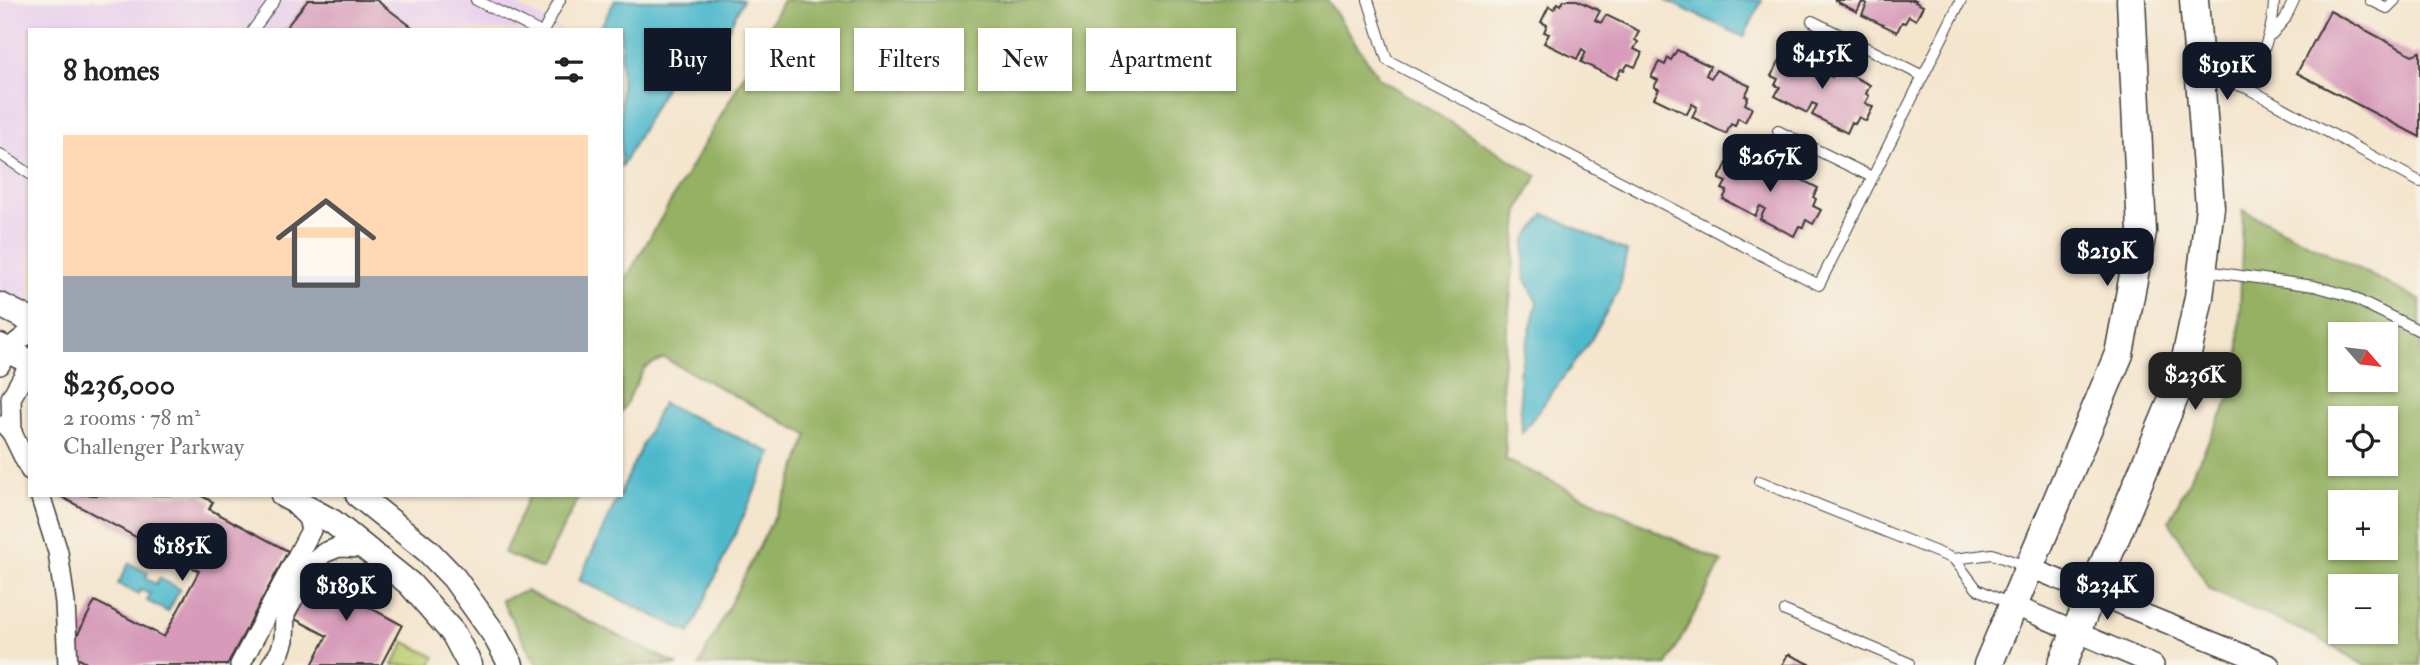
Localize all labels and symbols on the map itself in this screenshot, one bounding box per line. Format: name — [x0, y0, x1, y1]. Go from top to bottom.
pin: $415K — [1773, 32, 1871, 91]
pin: $191K — [2178, 42, 2276, 102]
pin: $267K — [1721, 134, 1819, 194]
pin: $219K — [2058, 229, 2156, 288]
north arrow — [2328, 322, 2398, 392]
pin: $236K — [2146, 352, 2244, 412]
pin: $185K — [133, 524, 231, 583]
pin: $234K — [2058, 562, 2156, 622]
pin: $189K — [297, 564, 395, 623]

